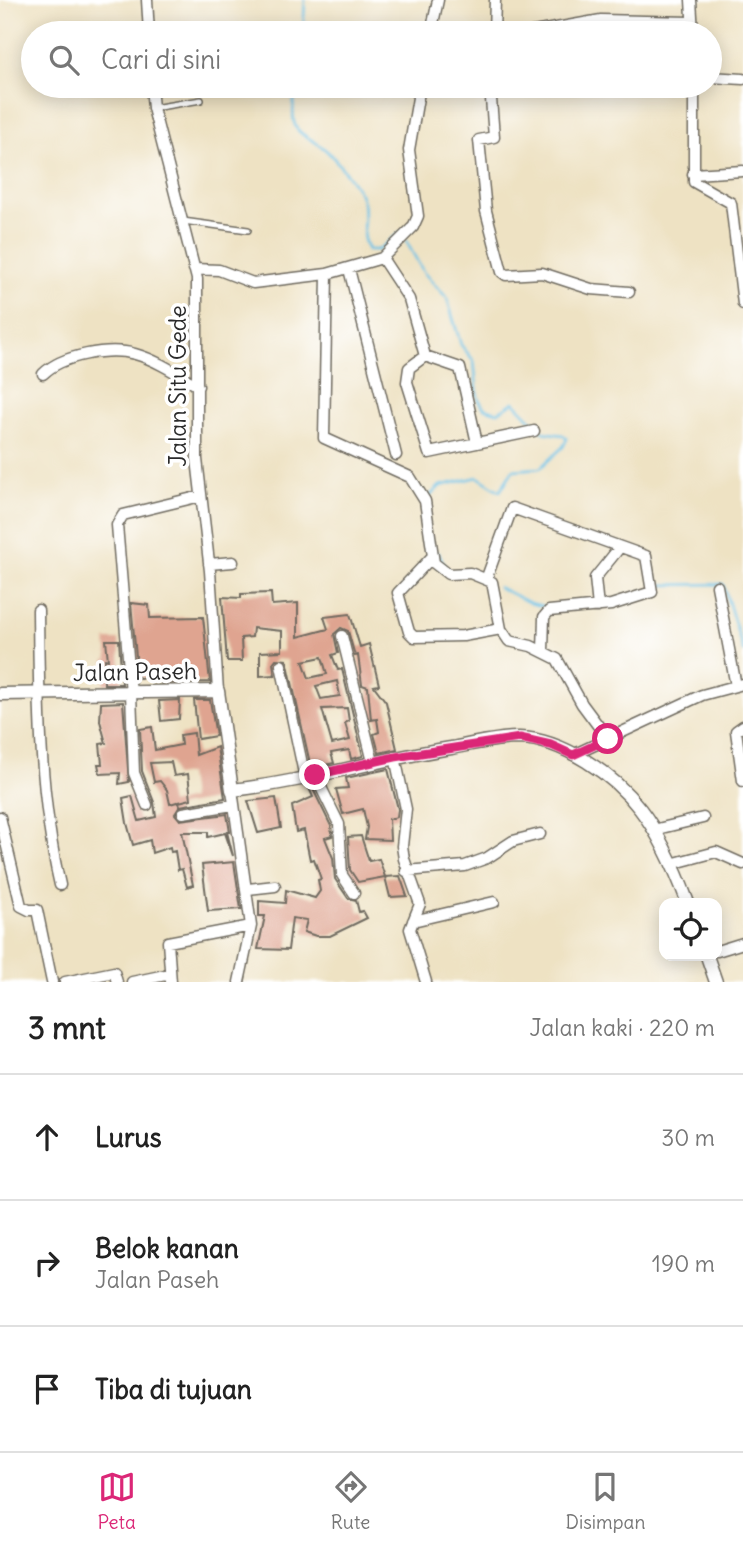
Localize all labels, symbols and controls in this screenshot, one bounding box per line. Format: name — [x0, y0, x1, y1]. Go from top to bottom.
search box — [21, 21, 722, 98]
icon: search — [45, 41, 83, 79]
text: Cari di sini — [101, 43, 221, 76]
street label: Jalan Situ Gede — [163, 305, 192, 467]
street label: Jalan Paseh — [73, 656, 197, 687]
route start — [592, 723, 623, 754]
route end — [299, 759, 330, 790]
map controls — [659, 898, 722, 961]
button: locate — [659, 898, 722, 961]
text: 3 mnt — [28, 1009, 106, 1047]
text: Jalan kaki · 220 m — [530, 1013, 715, 1042]
icon: ahead — [28, 1118, 66, 1156]
text: Lurus — [95, 1121, 162, 1154]
text: 30 m — [661, 1123, 715, 1152]
text: Belok kanan — [95, 1232, 239, 1265]
icon: right — [28, 1244, 66, 1282]
text: 190 m — [652, 1249, 715, 1278]
text: Jalan Paseh — [95, 1265, 219, 1294]
icon: arrive — [28, 1370, 66, 1408]
text: Tiba di tujuan — [95, 1373, 252, 1406]
tab: Peta — [98, 1468, 136, 1534]
tab: Rute — [331, 1468, 370, 1534]
tab: Disimpan — [565, 1468, 645, 1534]

